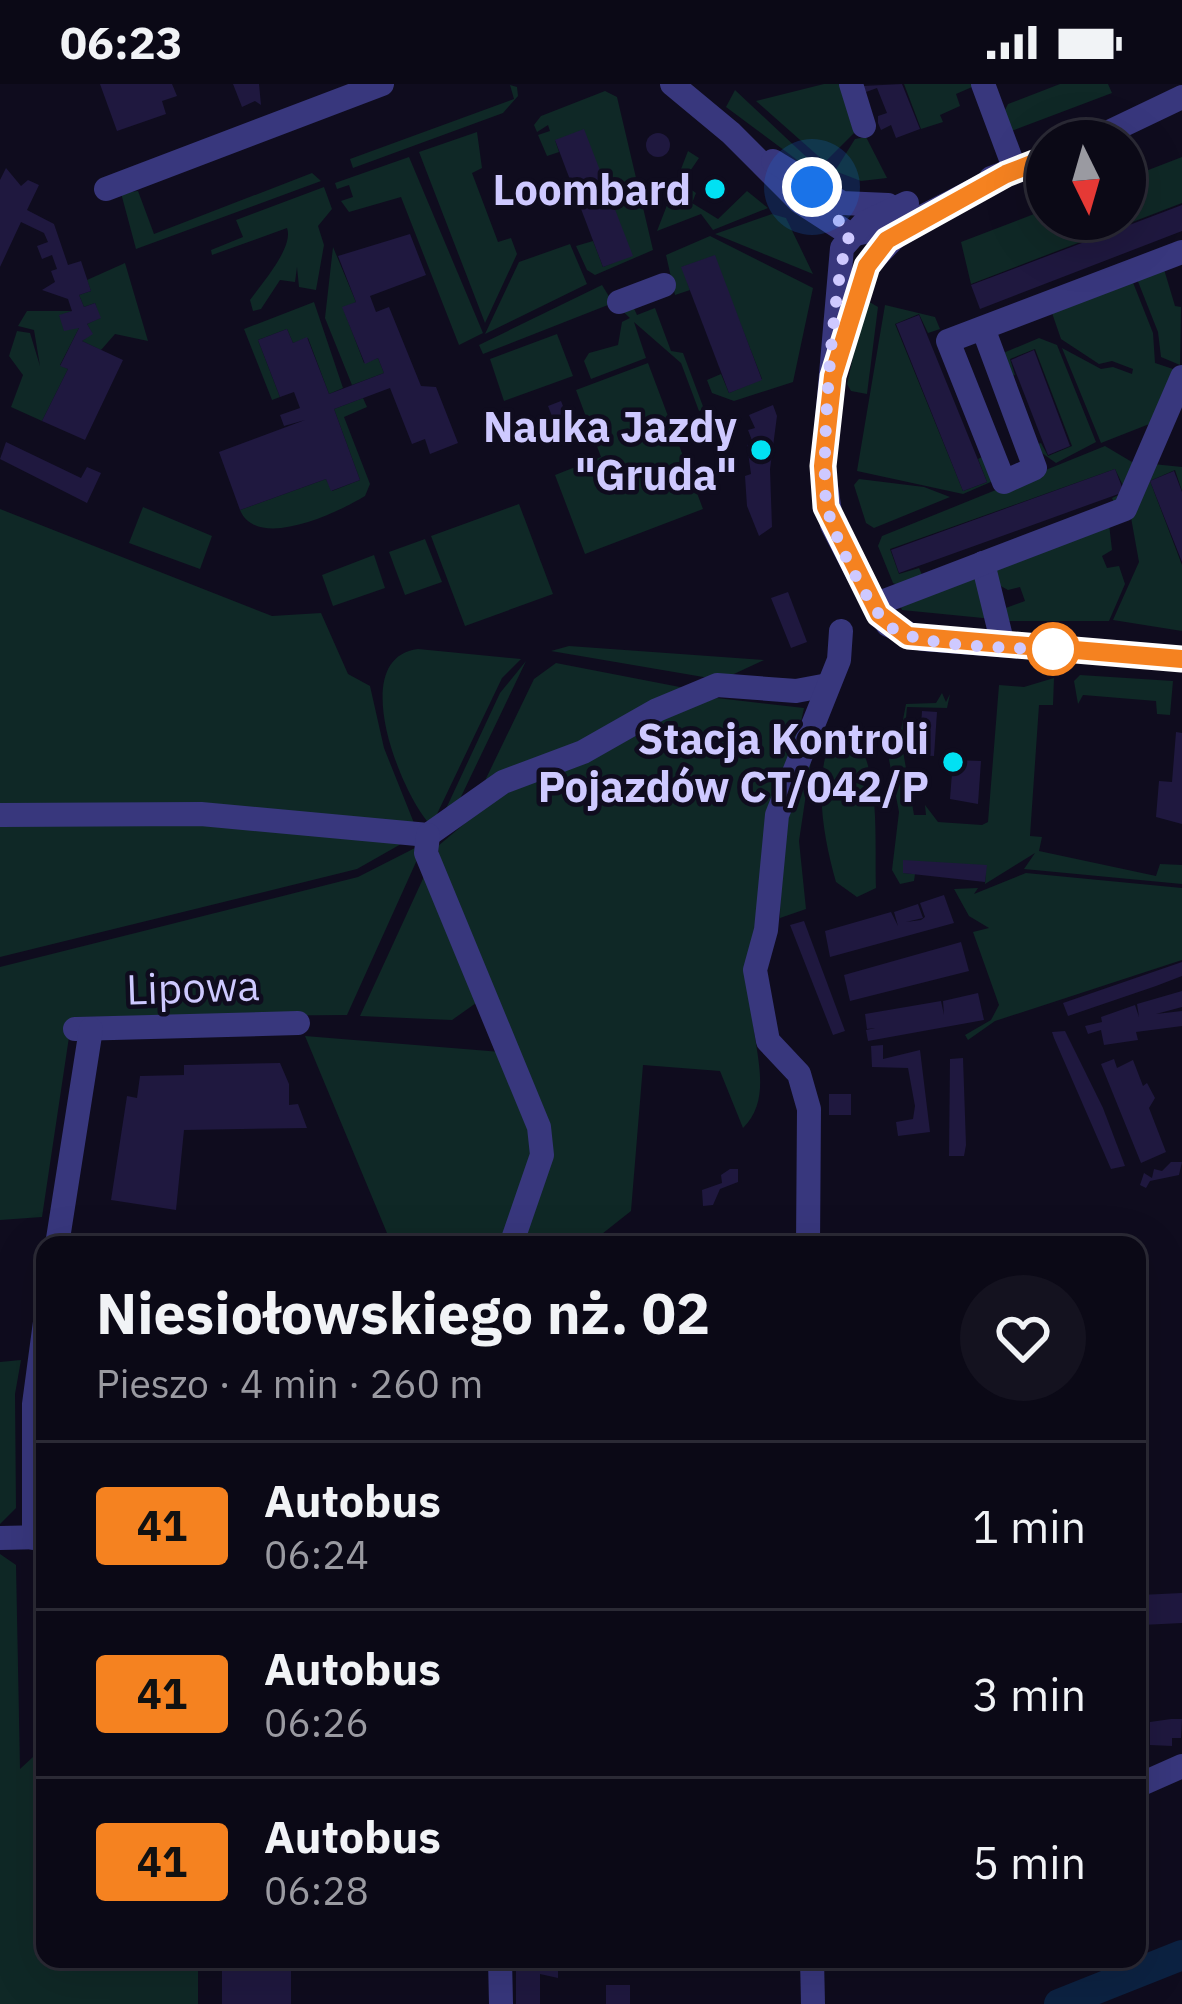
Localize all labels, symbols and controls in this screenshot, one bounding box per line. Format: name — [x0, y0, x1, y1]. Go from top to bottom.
text: 06:23 — [60, 13, 183, 71]
north arrow — [1026, 120, 1146, 240]
map controls — [1026, 120, 1146, 240]
your location — [782, 157, 842, 217]
place label: Loombard — [492, 162, 691, 217]
marker: Loombard — [702, 176, 728, 202]
place label: Nauka Jazdy "Gruda" — [483, 399, 738, 502]
marker: Nauka Jazdy "Gruda" — [748, 437, 774, 463]
unlabelled marker — [1028, 624, 1078, 674]
place label: Stacja Kontroli Pojazdów CT/042/P — [538, 711, 929, 814]
marker: Stacja Kontroli Pojazdów CT/042/P — [940, 749, 966, 775]
street label: Lipowa — [125, 957, 261, 1017]
button: heart — [960, 1275, 1086, 1401]
text: Niesiołowskiego nż. 02 — [96, 1276, 710, 1350]
text: Pieszo · 4 min · 260 m — [96, 1358, 483, 1409]
text: Autobus — [264, 1471, 441, 1529]
text: 1 min — [972, 1497, 1086, 1555]
text: 41 — [137, 1498, 187, 1553]
text: 06:24 — [264, 1529, 369, 1580]
text: Autobus — [264, 1639, 441, 1697]
text: 3 min — [972, 1665, 1086, 1723]
text: 41 — [137, 1666, 187, 1721]
text: 06:26 — [264, 1697, 369, 1748]
text: Autobus — [264, 1807, 441, 1865]
text: 5 min — [972, 1833, 1086, 1891]
text: 41 — [137, 1834, 187, 1889]
text: 06:28 — [264, 1865, 369, 1916]

